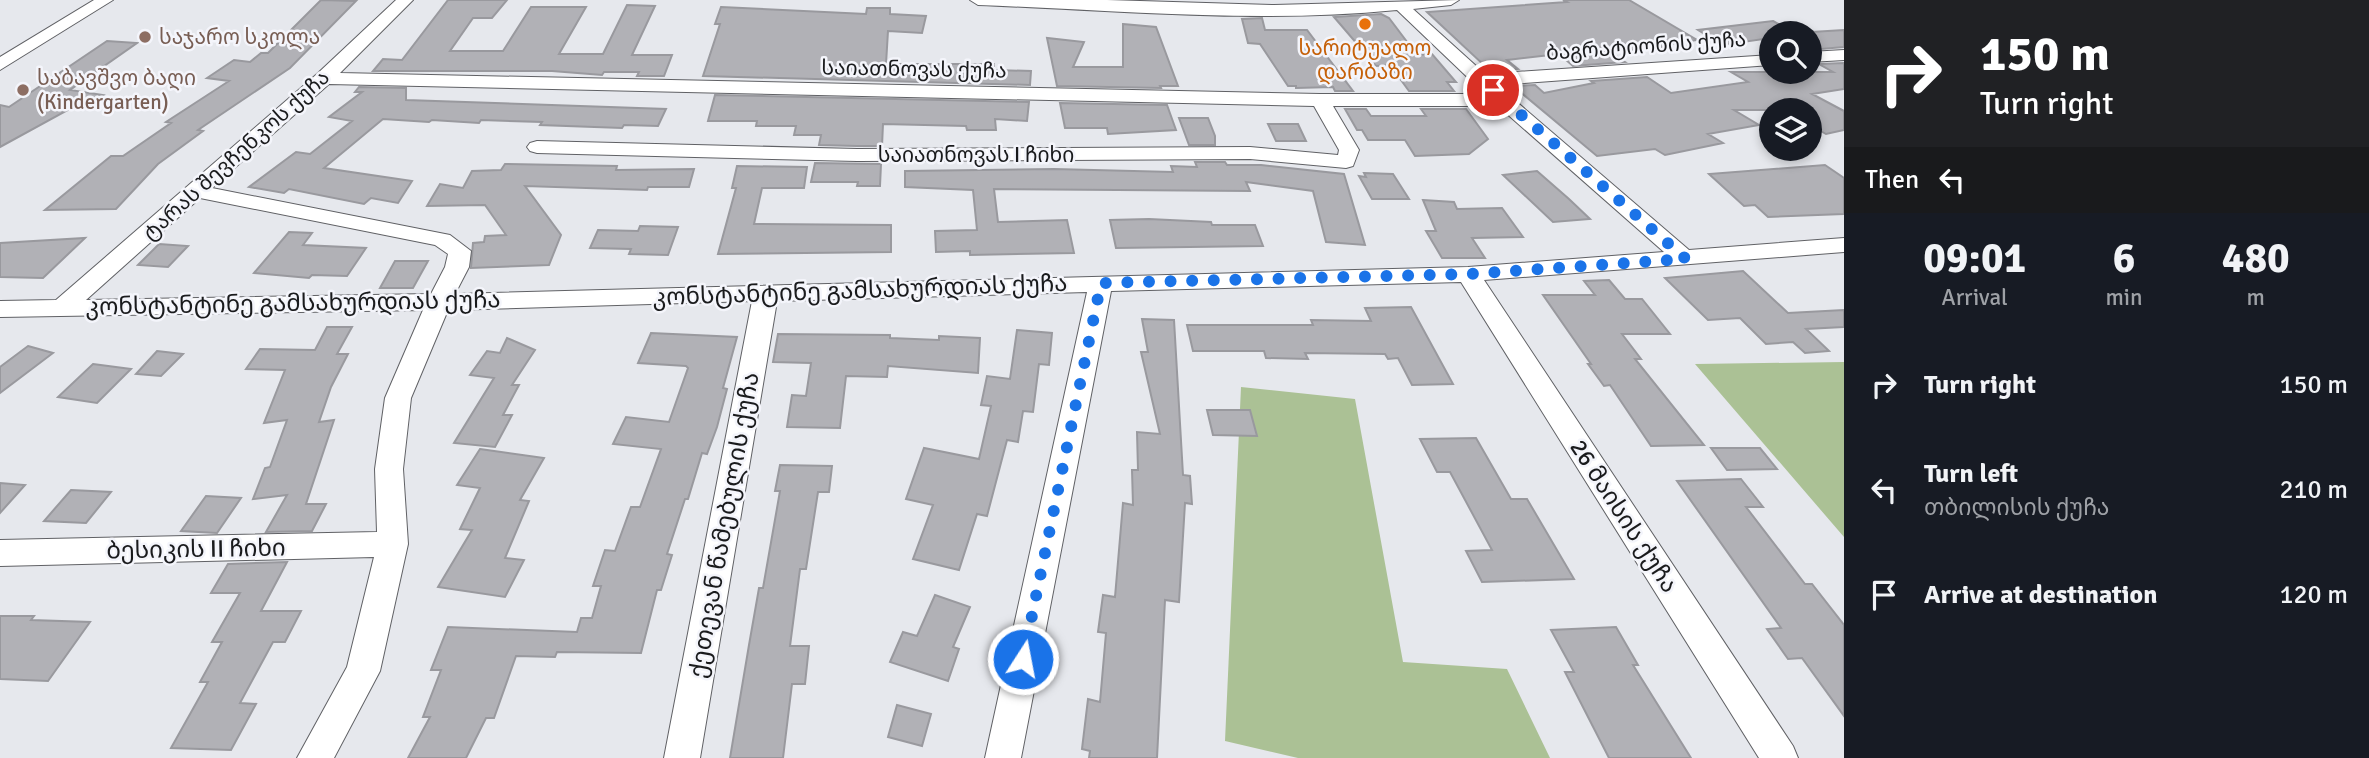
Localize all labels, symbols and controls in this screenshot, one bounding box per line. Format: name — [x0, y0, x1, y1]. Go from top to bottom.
marker: სარიტუალო დარბაზი — [1357, 16, 1373, 32]
map controls — [1759, 21, 1822, 161]
button: search — [1759, 21, 1822, 84]
place label: საჯარო სკოლა — [159, 24, 320, 50]
text: 150 m — [1980, 24, 2110, 84]
street label: ბაგრატიონის ქუჩა — [1545, 26, 1747, 66]
icon: right — [1865, 28, 1956, 119]
marker: საჯარო სკოლა — [137, 29, 153, 45]
place label: სარიტუალო დარბაზი — [1298, 35, 1432, 85]
street label: საიათნოვას ქუჩა — [821, 54, 1007, 84]
pin — [1463, 60, 1523, 120]
street label: ტარას შევჩენკოს ქუჩა — [137, 64, 335, 246]
place label: საბავშვო ბაღი (Kindergarten) — [37, 65, 196, 115]
icon: arrive — [1474, 71, 1512, 109]
marker: საბავშვო ბაღი (Kindergarten) — [15, 82, 31, 98]
text: Turn right — [1980, 84, 2113, 123]
button: layers — [1759, 98, 1822, 161]
street label: საიათნოვას I ჩიხი — [878, 142, 1074, 168]
icon: left — [1933, 161, 1971, 199]
text: Then — [1865, 164, 1919, 196]
text: 09:01 — [1923, 233, 2026, 284]
text: 6 — [2113, 233, 2135, 284]
text: 480 — [2222, 233, 2290, 284]
street label: კონსტანტინე გამსახურდიას ქუჩა — [652, 268, 1068, 312]
text: Arrival — [1942, 283, 2008, 312]
text: min — [2105, 283, 2143, 312]
text: m — [2247, 283, 2265, 312]
street label: კონსტანტინე გამსახურდიას ქუჩა — [85, 284, 501, 322]
icon: right — [1865, 366, 1903, 404]
text: Turn right — [1924, 369, 2036, 401]
text: 150 m — [2279, 369, 2348, 401]
street label: ქეთევან წამებულის ქუჩა — [682, 370, 766, 680]
street label: 26 მაისის ქუჩა — [1563, 434, 1685, 598]
text: Turn left — [1924, 458, 2018, 490]
icon: left — [1865, 471, 1903, 509]
text: 210 m — [2279, 474, 2348, 506]
text: თბილისის ქუჩა — [1924, 493, 2109, 522]
street label: ბესიკის II ჩიხი — [106, 532, 286, 566]
icon: arrive — [1865, 576, 1903, 614]
text: Arrive at destination — [1924, 579, 2157, 611]
text: 120 m — [2279, 579, 2348, 611]
position arrow — [986, 622, 1060, 696]

